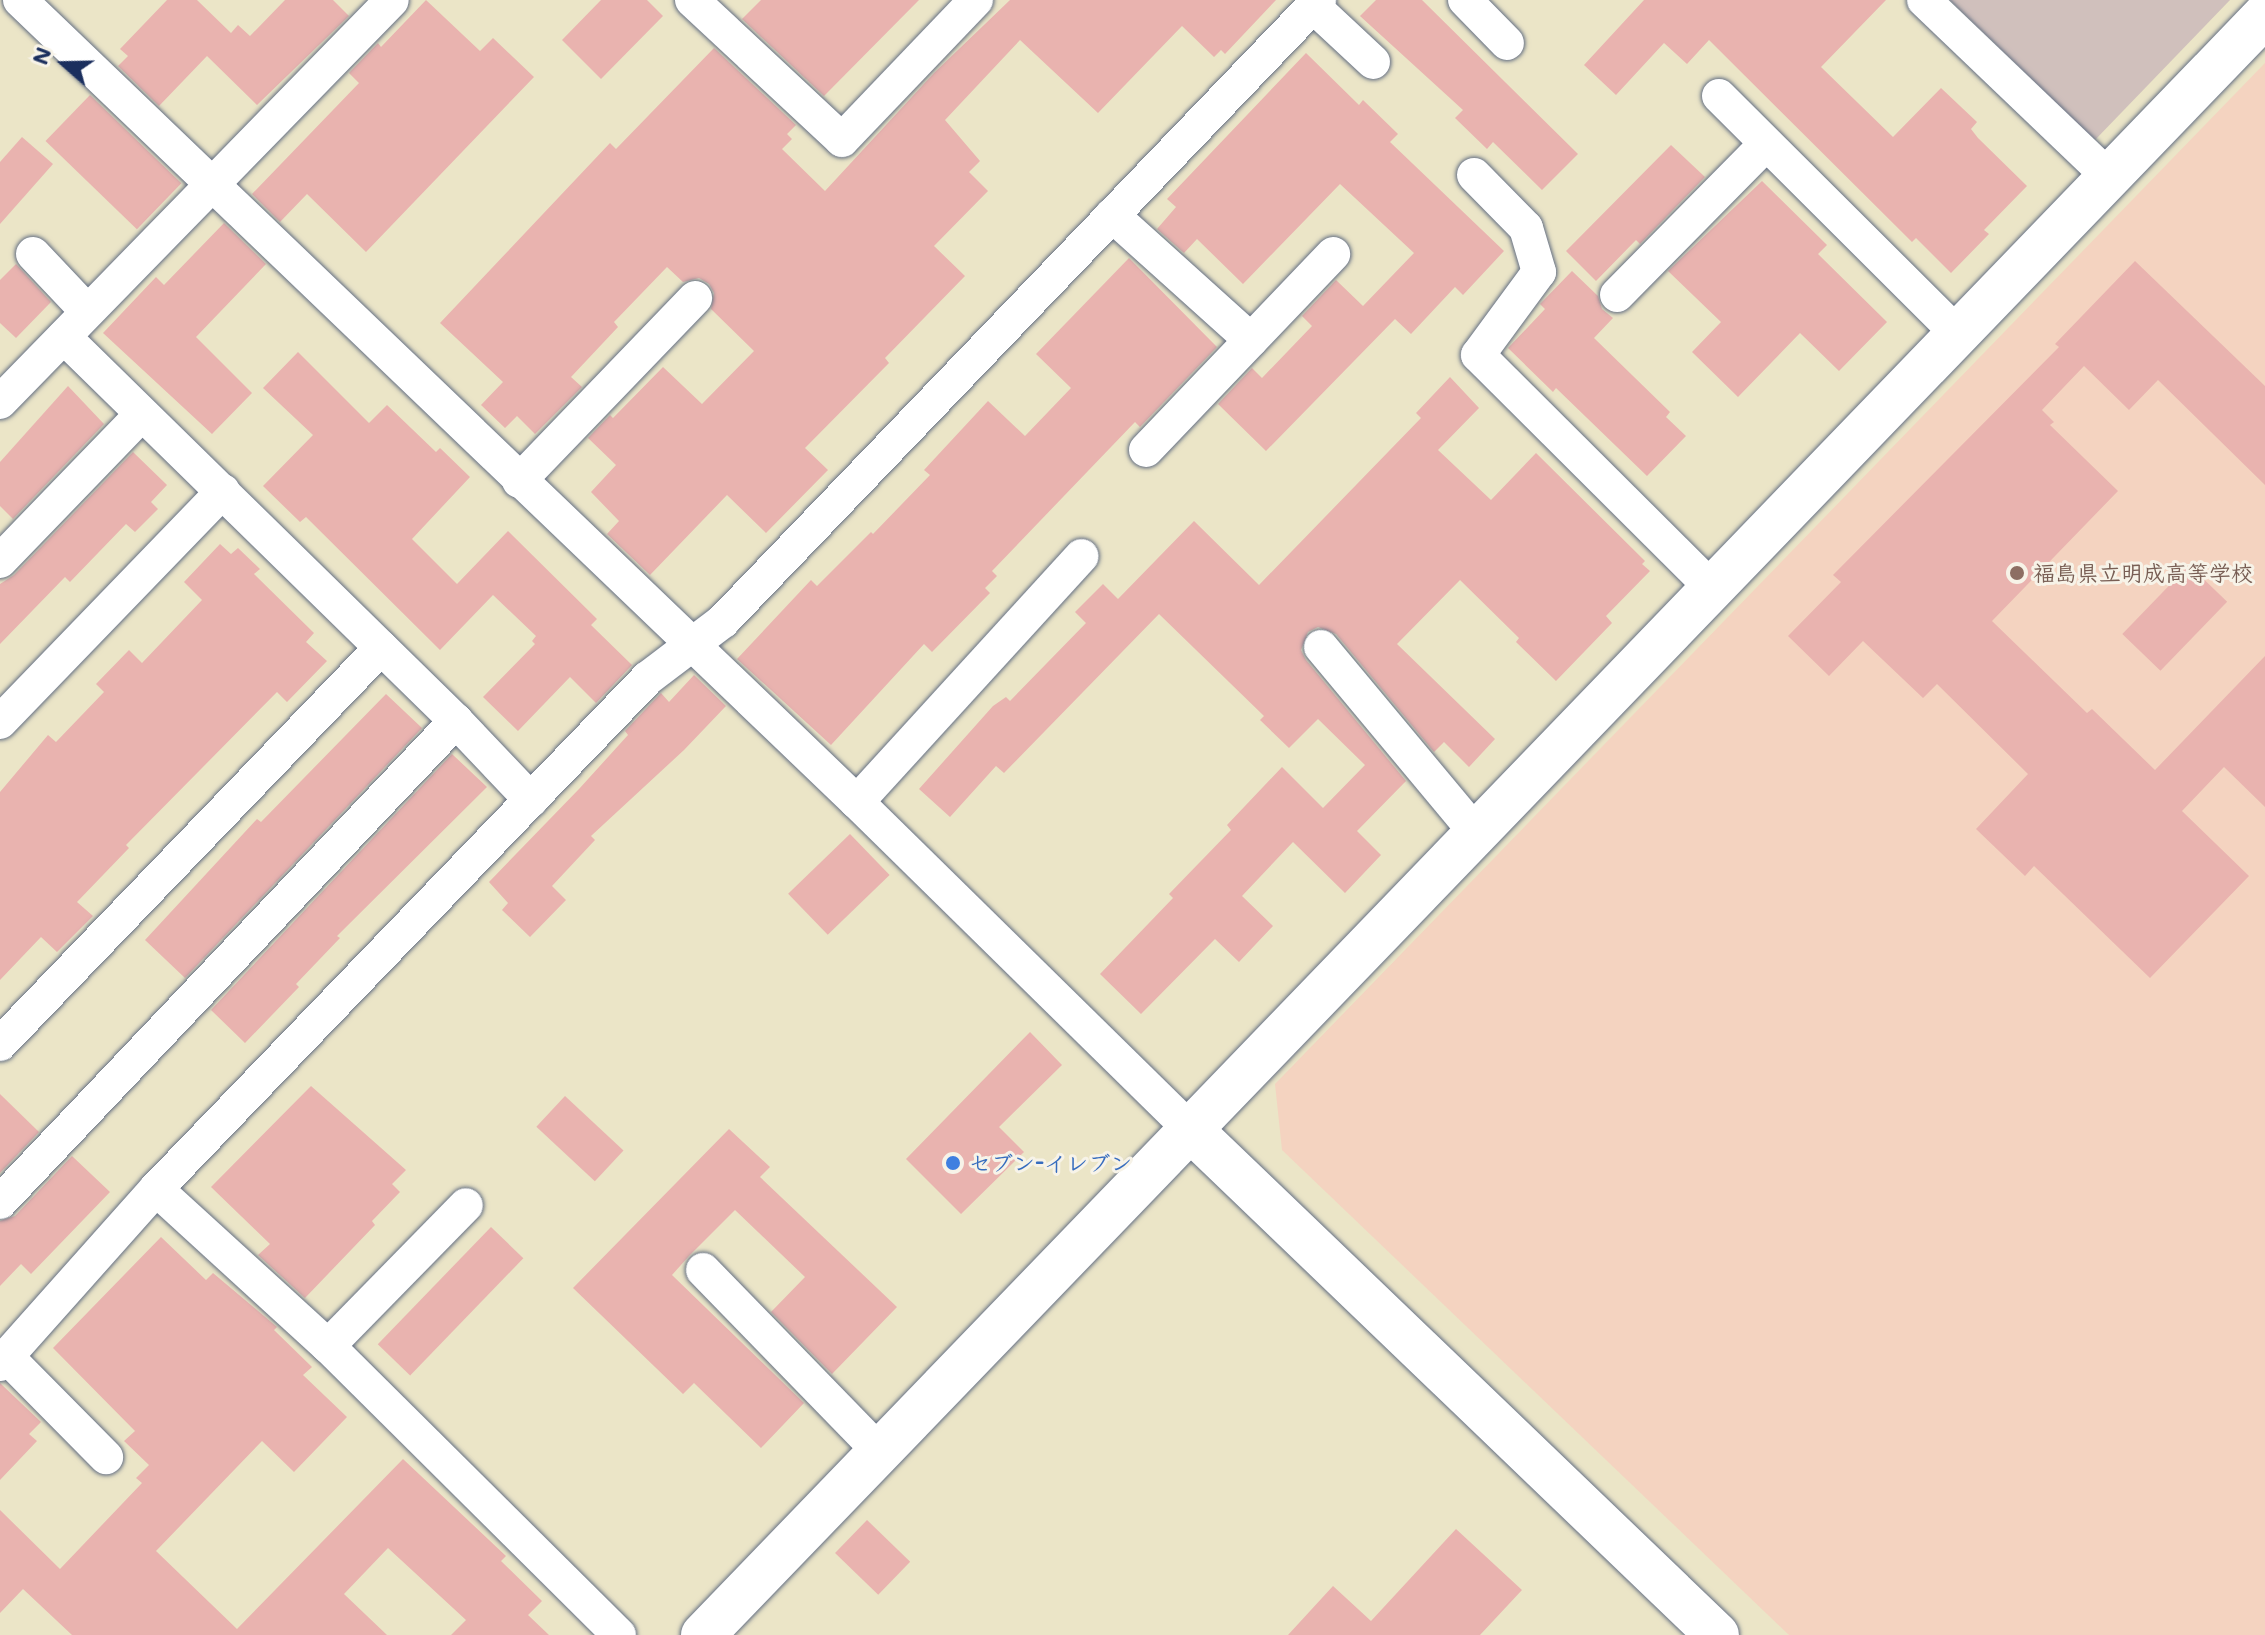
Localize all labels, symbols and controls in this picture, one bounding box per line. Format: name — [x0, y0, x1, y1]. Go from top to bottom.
north arrow — [24, 24, 104, 104]
text: N — [24, 43, 57, 68]
place label: 福島県立明成高等学校 — [2033, 560, 2253, 586]
marker: 福島県立明成高等学校 — [2008, 564, 2026, 582]
place label: セブン-イレブン — [969, 1150, 1132, 1176]
marker: セブン-イレブン — [944, 1154, 962, 1172]

